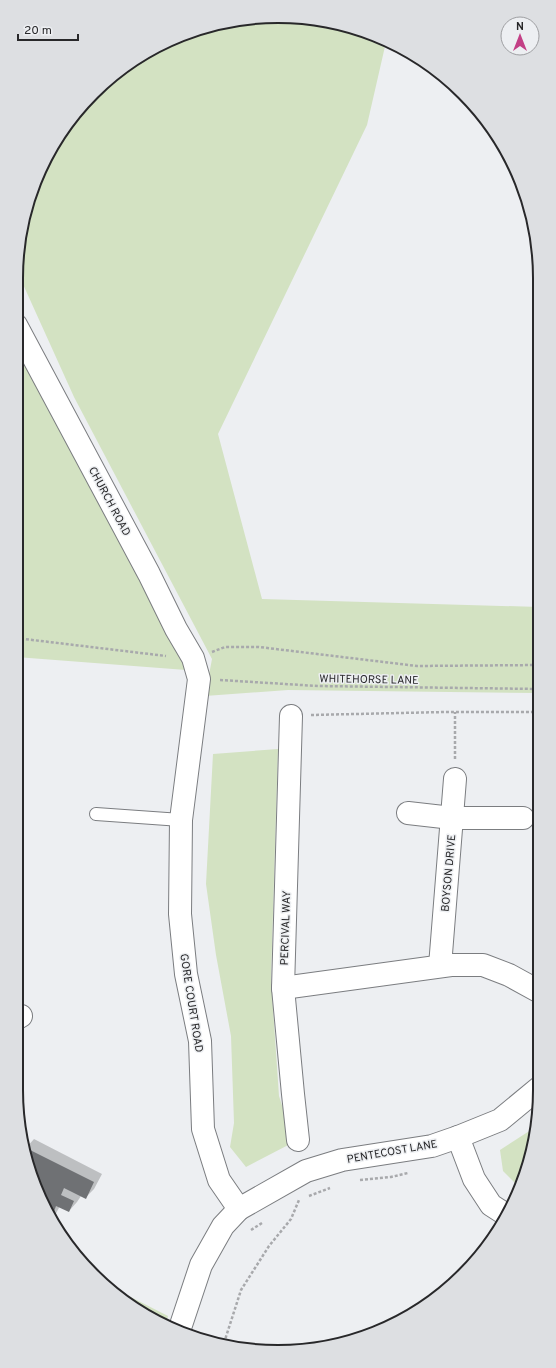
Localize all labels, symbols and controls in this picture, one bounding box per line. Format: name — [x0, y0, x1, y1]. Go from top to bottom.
scale bar — [18, 16, 78, 42]
north arrow — [500, 16, 540, 56]
text: N — [516, 20, 524, 34]
text: 20 m — [24, 23, 52, 39]
street label: CHURCH ROAD — [85, 464, 133, 538]
street label: WHITEHORSE LANE — [319, 672, 419, 688]
street label: BOYSON DRIVE — [439, 834, 459, 912]
street label: PERCIVAL WAY — [278, 890, 294, 966]
street label: GORE COURT ROAD — [176, 953, 206, 1054]
street label: PENTECOST LANE — [346, 1137, 439, 1167]

